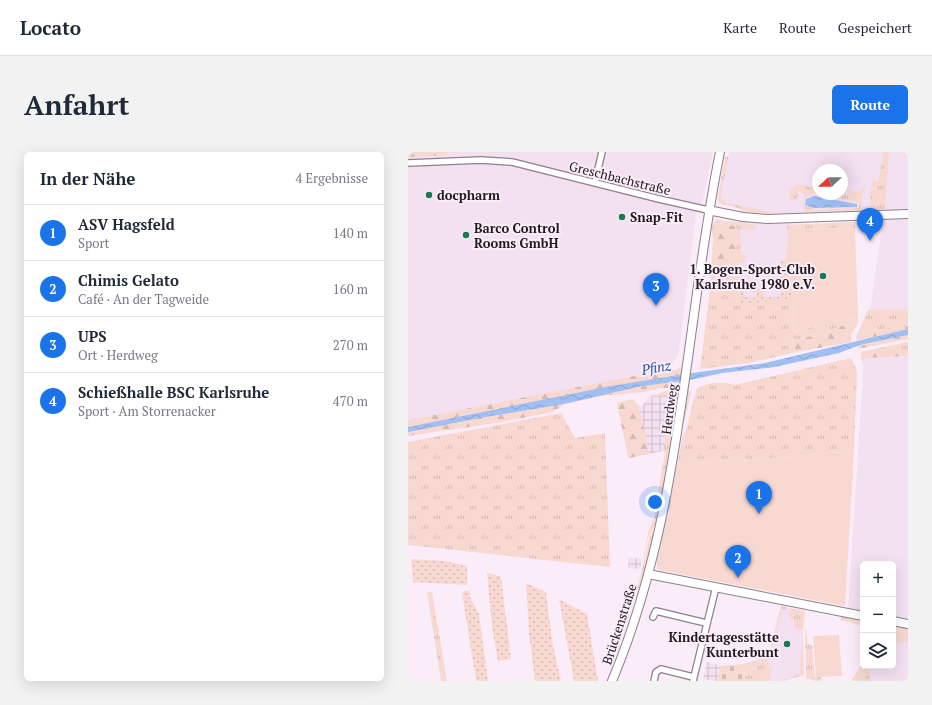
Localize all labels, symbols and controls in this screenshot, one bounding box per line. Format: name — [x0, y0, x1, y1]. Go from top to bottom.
text: Locato — [20, 15, 81, 40]
text: Karte — [723, 18, 757, 37]
text: Route — [779, 18, 816, 37]
text: Gespeichert — [838, 18, 912, 37]
button: Route — [832, 85, 908, 124]
text: Anfahrt — [24, 86, 130, 123]
street label: Greschbachstraße — [567, 157, 673, 199]
north arrow — [812, 164, 848, 200]
text: In der Nähe — [40, 167, 135, 190]
text: 4 Ergebnisse — [295, 169, 368, 187]
place label: docpharm — [437, 186, 500, 204]
marker: docpharm — [424, 190, 434, 200]
place label: Snap-Fit — [630, 208, 684, 226]
pin: 4 — [857, 208, 883, 241]
marker: Snap-Fit — [617, 212, 627, 222]
text: ASV Hagsfeld — [78, 214, 175, 234]
place label: Barco Control Rooms GmbH — [474, 219, 560, 252]
text: 1 — [49, 224, 57, 242]
text: 140 m — [333, 224, 368, 242]
marker: Barco Control Rooms GmbH — [461, 230, 471, 240]
text: Sport — [78, 234, 109, 252]
place label: 1. Bogen-Sport-Club Karlsruhe 1980 e.V. — [689, 260, 815, 293]
text: Chimis Gelato — [78, 270, 179, 290]
marker: 1. Bogen-Sport-Club Karlsruhe 1980 e.V. — [818, 271, 828, 281]
pin: 3 — [643, 273, 669, 306]
text: 2 — [49, 280, 57, 298]
text: 160 m — [333, 280, 368, 298]
text: Café · An der Tagweide — [78, 290, 209, 308]
text: UPS — [78, 326, 107, 346]
text: 3 — [49, 336, 57, 354]
text: 270 m — [333, 336, 368, 354]
text: Ort · Herdweg — [78, 346, 158, 364]
water label: Pfinz — [639, 355, 673, 379]
text: Schießhalle BSC Karlsruhe — [78, 382, 269, 402]
street label: Herdweg — [657, 382, 681, 435]
text: 4 — [49, 392, 57, 410]
text: 470 m — [333, 392, 368, 410]
text: Sport · Am Storrenacker — [78, 402, 216, 420]
pin: 1 — [746, 481, 772, 514]
your location — [645, 492, 665, 512]
pin: 2 — [725, 545, 751, 578]
map controls — [860, 561, 896, 669]
button: + — [860, 561, 896, 597]
street label: Brückenstraße — [597, 581, 641, 667]
button: − — [860, 597, 896, 633]
place label: Kindertagesstätte Kunterbunt — [669, 628, 780, 661]
button: layers — [860, 633, 896, 669]
marker: Kindertagesstätte Kunterbunt — [782, 639, 792, 649]

